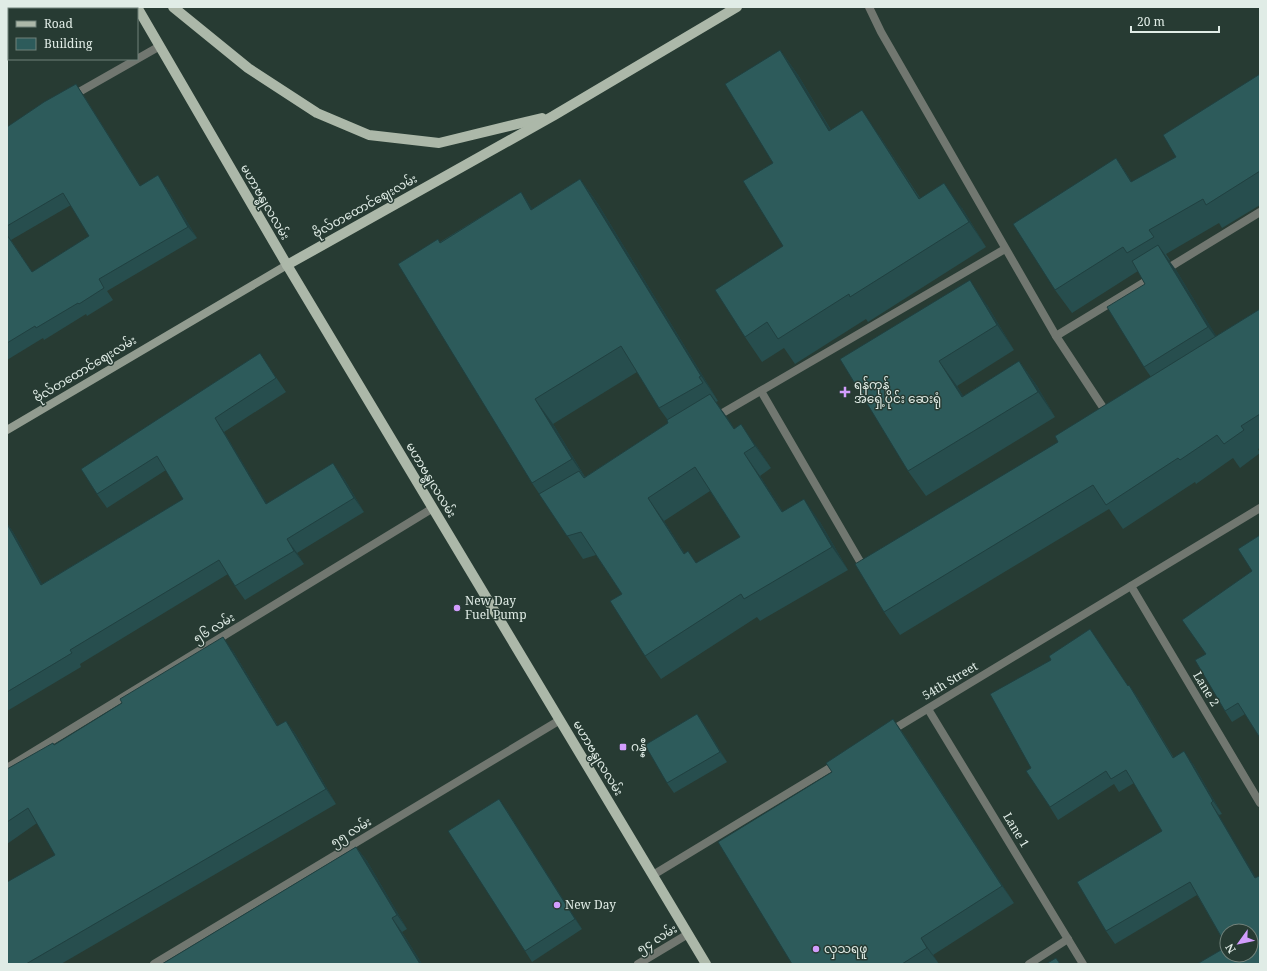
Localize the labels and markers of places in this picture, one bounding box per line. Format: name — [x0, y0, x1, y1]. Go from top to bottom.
place label: ရန်ကုန် အရှေ့ပိုင်း ဆေးရုံ — [854, 376, 941, 409]
marker: ရန်ကုန် အရှေ့ပိုင်း ဆေးရုံ — [839, 386, 851, 398]
place label: New Day Fuel Pump — [465, 592, 527, 623]
marker: New Day Fuel Pump — [452, 603, 462, 613]
place label: ဂန္နီ — [631, 738, 647, 758]
marker: ဂန္နီ — [618, 742, 628, 752]
place label: New Day — [565, 896, 616, 913]
marker: New Day — [552, 900, 562, 910]
place label: လှသရဖူ — [824, 940, 867, 959]
marker: လှသရဖူ — [811, 944, 821, 954]

